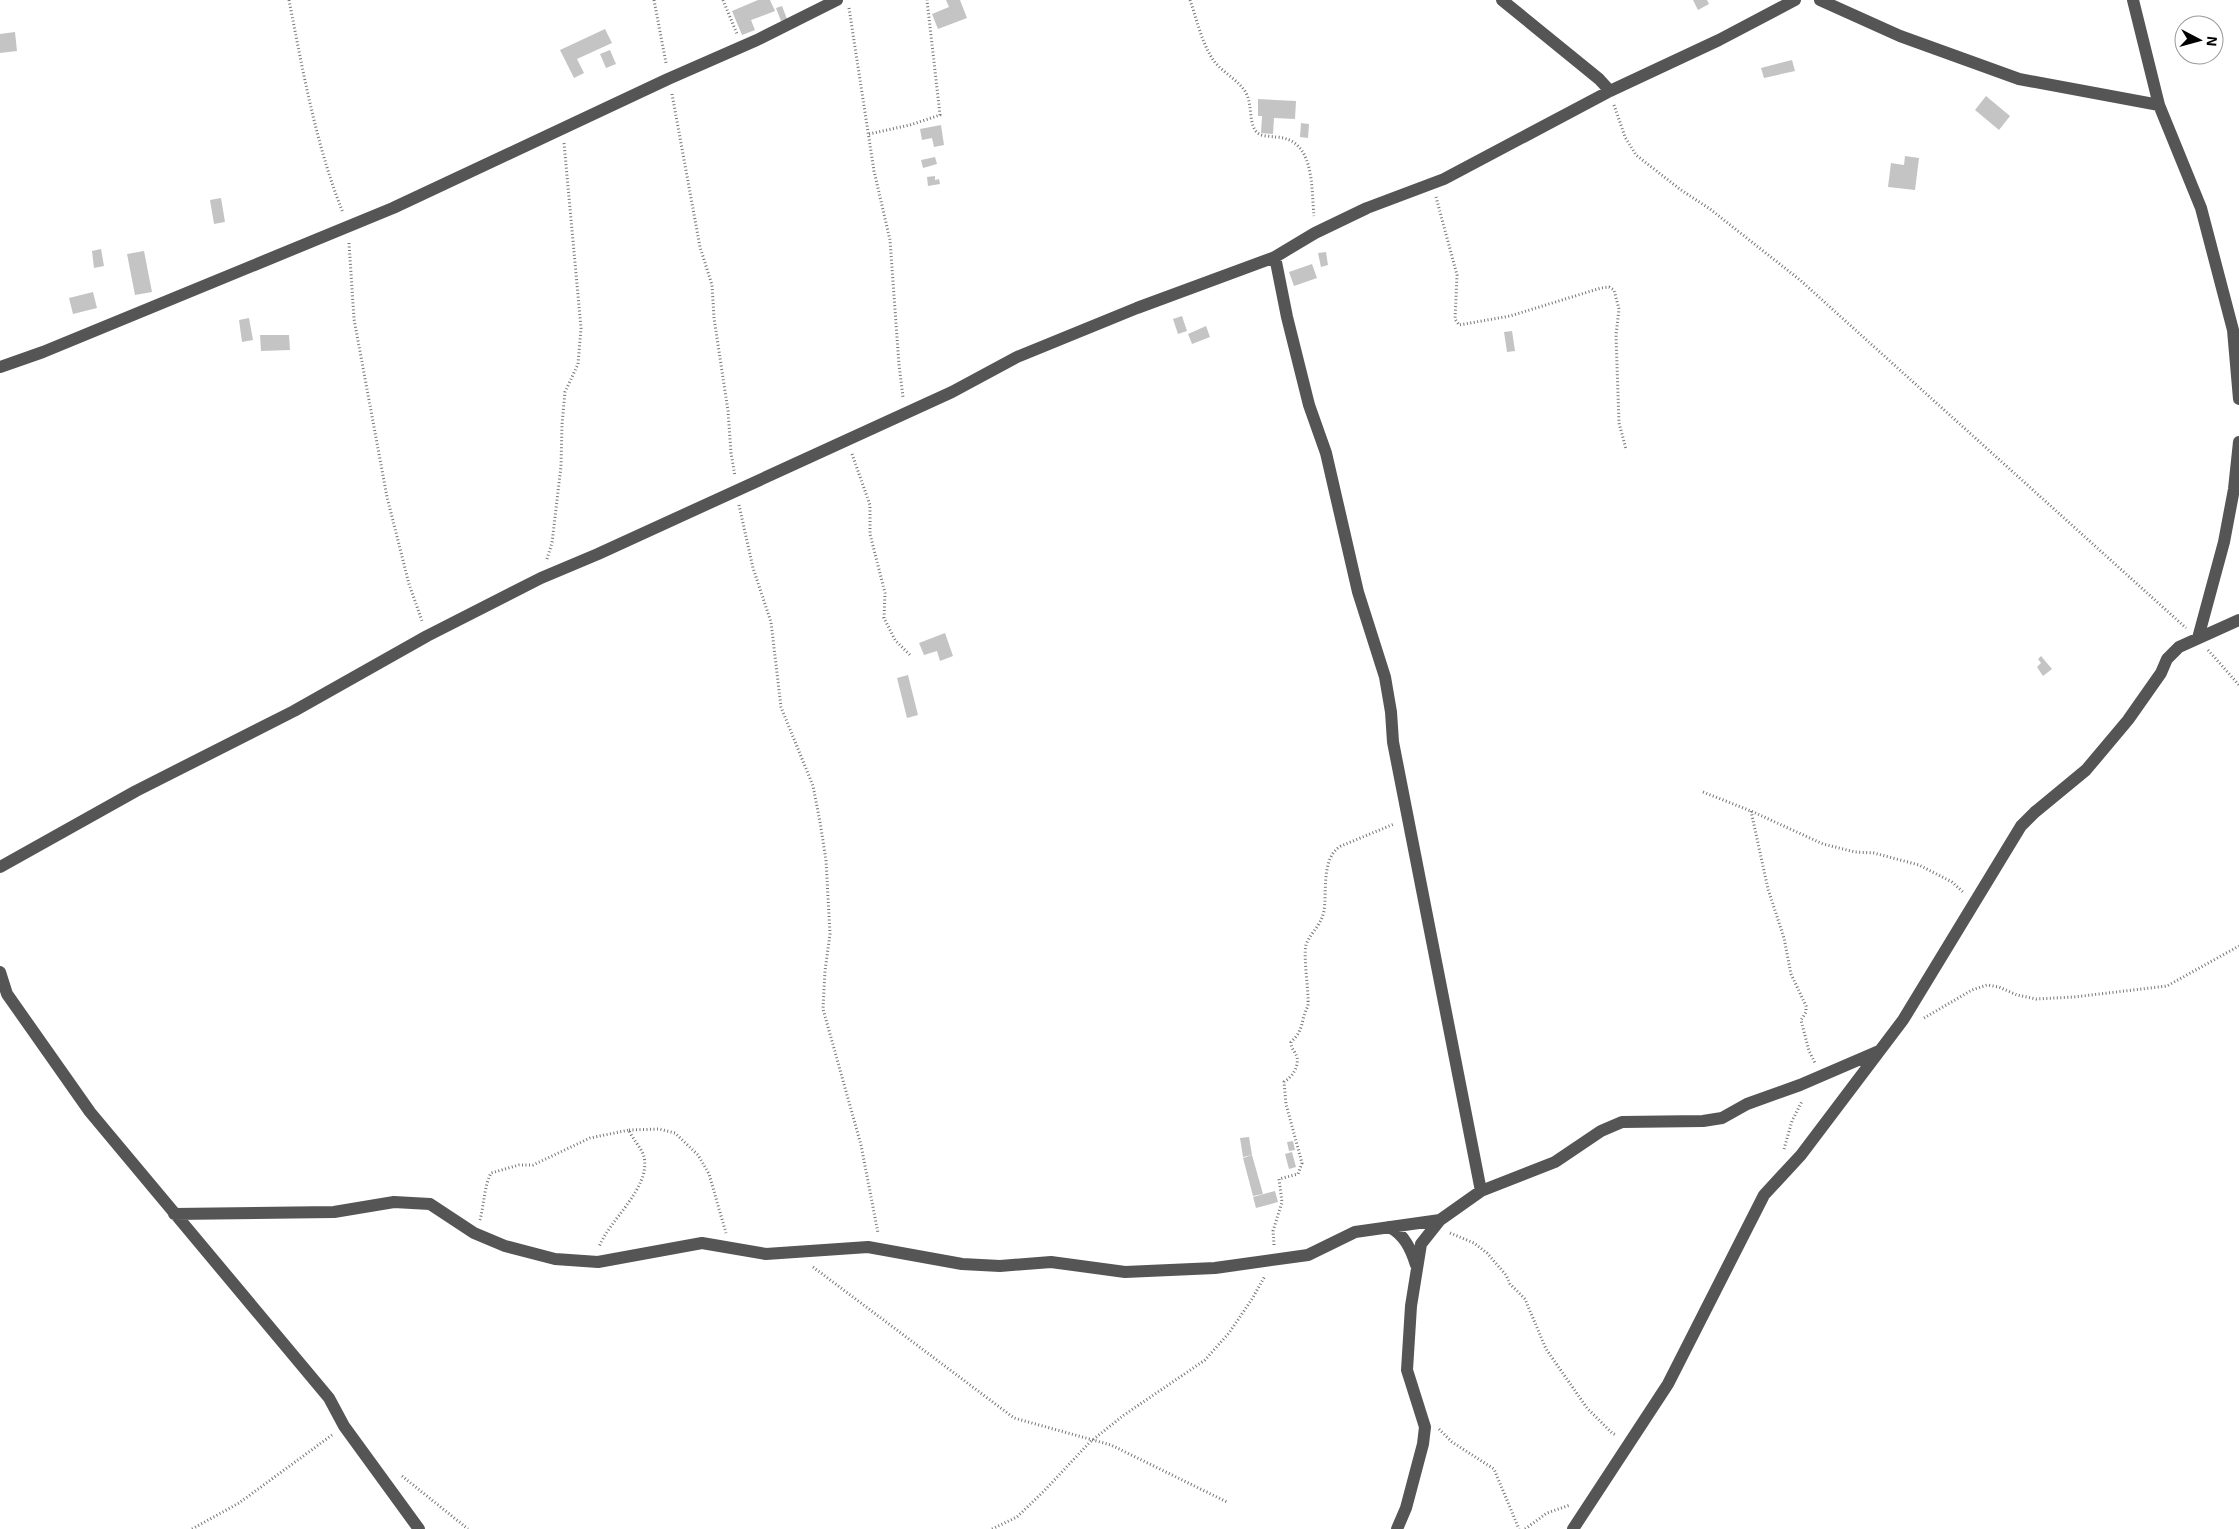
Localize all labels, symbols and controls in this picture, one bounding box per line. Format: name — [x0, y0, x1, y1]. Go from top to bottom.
north arrow — [2174, 15, 2224, 65]
text: N — [2203, 35, 2221, 47]

